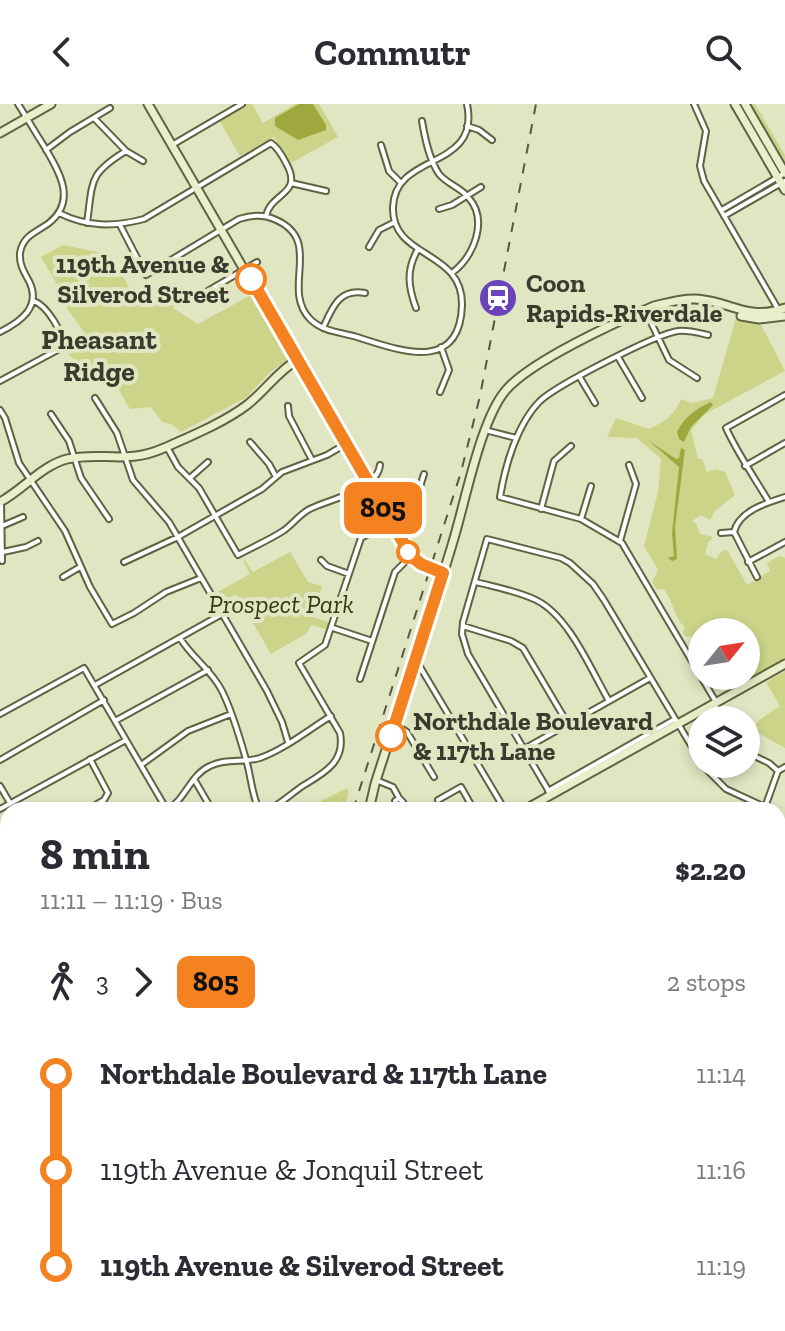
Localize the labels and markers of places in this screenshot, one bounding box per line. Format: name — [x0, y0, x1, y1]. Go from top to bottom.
place label: 119th Avenue & Silverod Street — [56, 248, 230, 310]
marker: 119th Avenue & Silverod Street — [236, 264, 266, 294]
place label: Coon Rapids-Riverdale — [526, 267, 723, 329]
station icon: Coon Rapids-Riverdale — [477, 277, 519, 319]
unlabelled marker — [397, 541, 419, 563]
place label: Northdale Boulevard & 117th Lane — [413, 705, 653, 767]
marker: Northdale Boulevard & 117th Lane — [376, 721, 406, 751]

